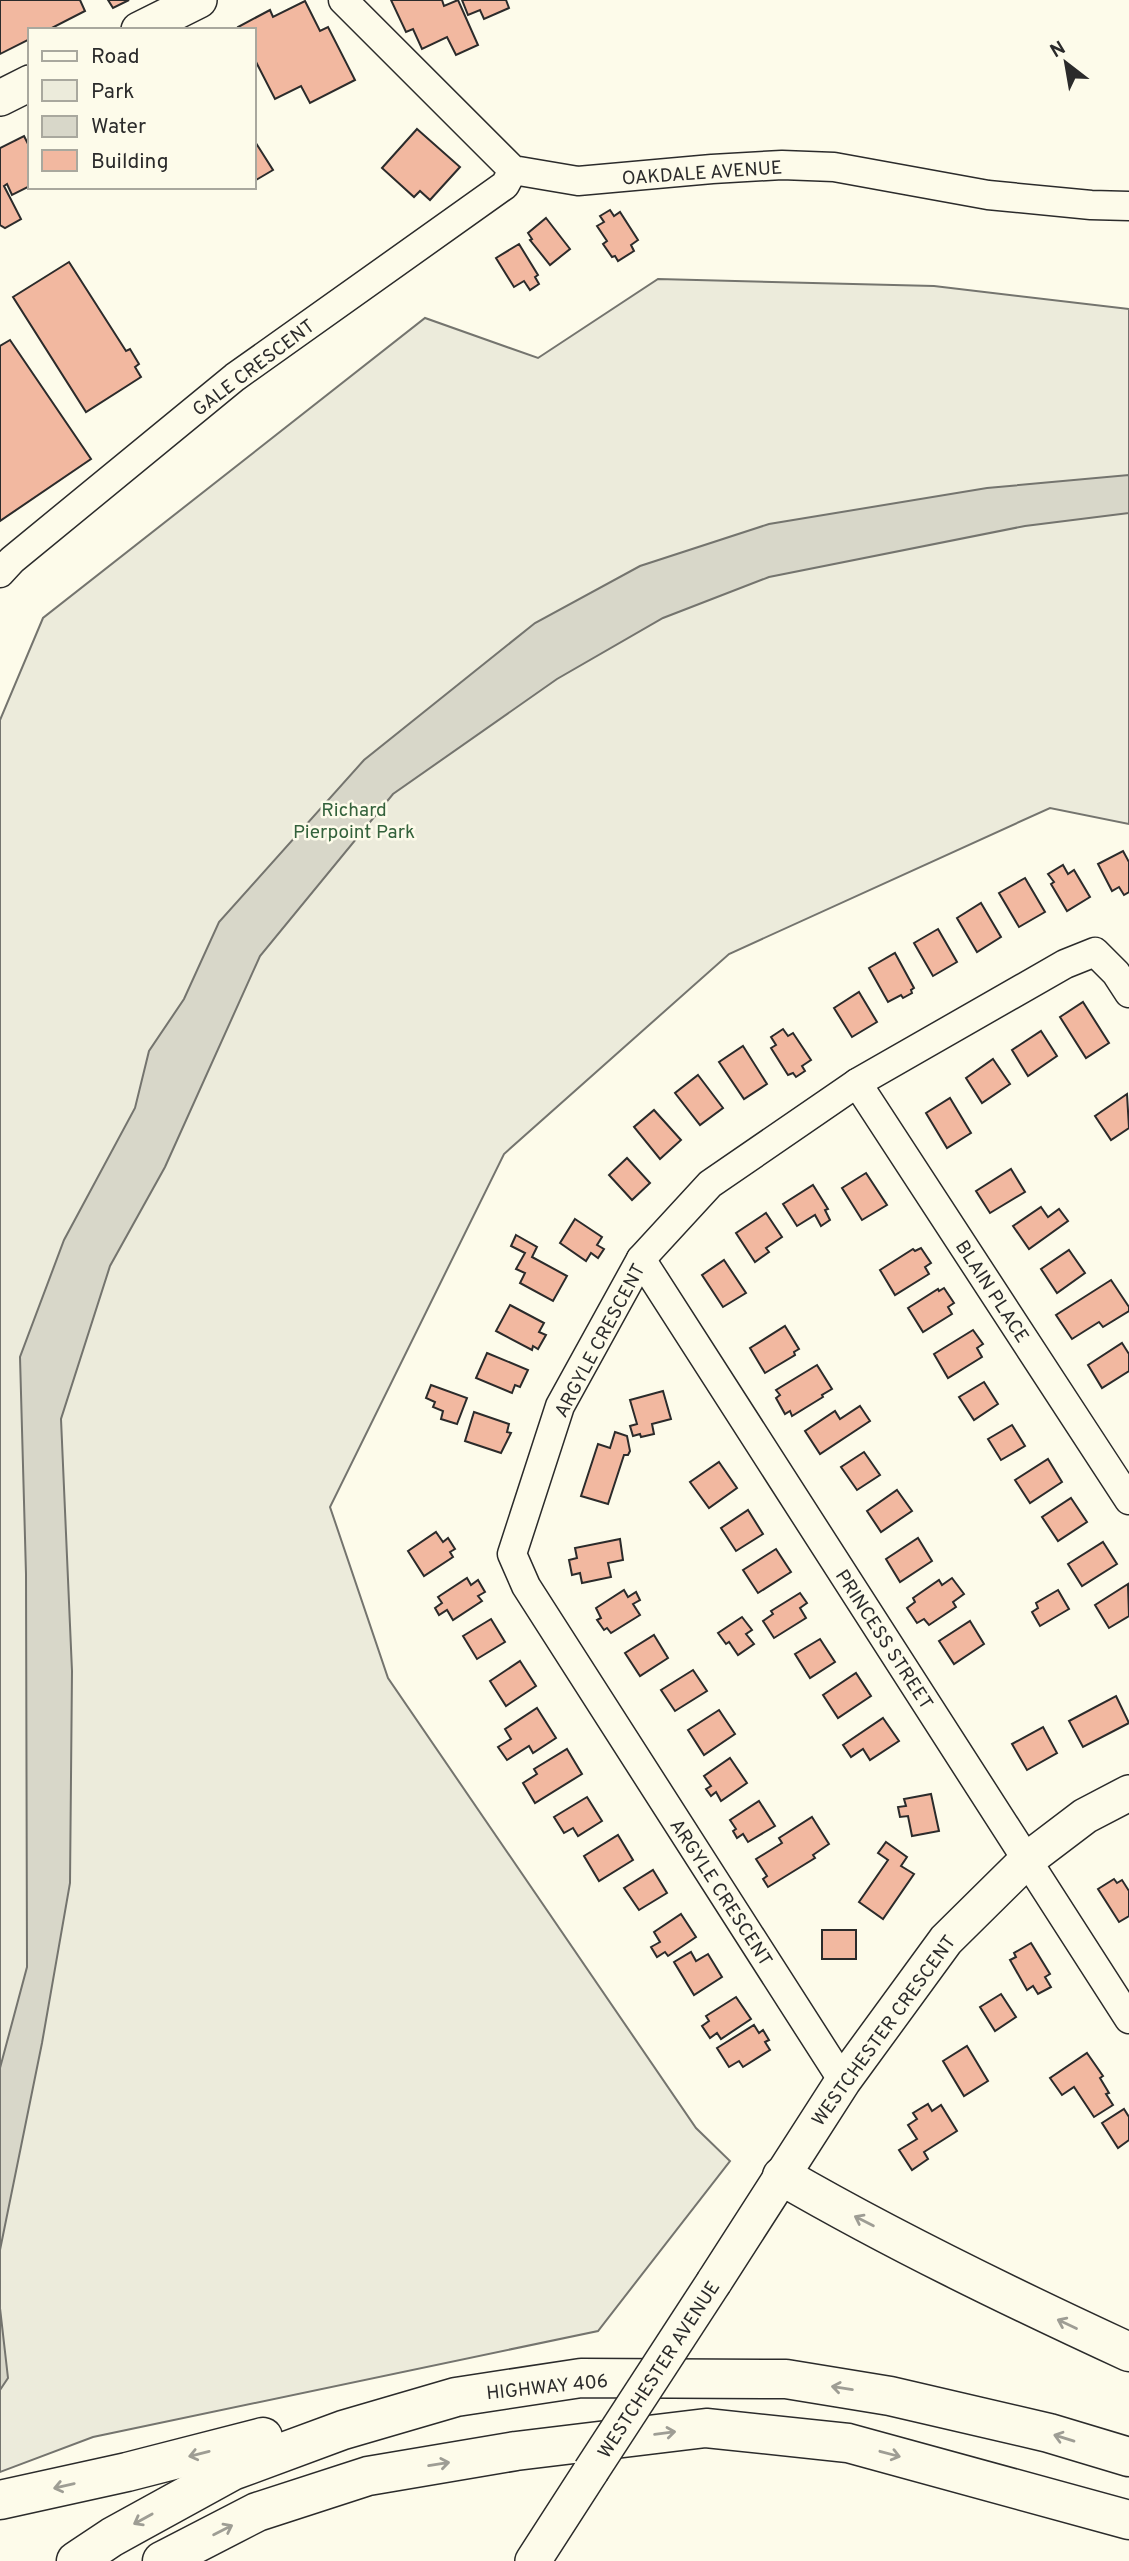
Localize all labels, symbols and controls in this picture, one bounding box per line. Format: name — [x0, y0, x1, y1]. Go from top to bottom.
legend — [28, 28, 256, 189]
north arrow — [1031, 28, 1101, 98]
text: N — [1046, 36, 1070, 64]
text: Road — [91, 44, 140, 71]
text: Park — [91, 79, 134, 106]
text: Water — [91, 114, 146, 141]
text: Building — [91, 149, 169, 176]
street label: OAKDALE AVENUE — [621, 156, 783, 192]
street label: GALE CRESCENT — [188, 315, 320, 422]
park label: Richard Pierpoint Park — [293, 799, 415, 845]
street label: BLAIN PLACE — [949, 1236, 1033, 1348]
street label: ARGYLE CRESCENT — [550, 1260, 651, 1422]
street label: PRINCESS STREET — [829, 1566, 938, 1715]
street label: ARGYLE CRESCENT — [664, 1815, 777, 1971]
street label: WESTCHESTER CRESCENT — [807, 1931, 962, 2131]
one-way arrow — [854, 2214, 875, 2227]
street label: WESTCHESTER AVENUE — [593, 2277, 726, 2463]
one-way arrow — [1057, 2317, 1078, 2330]
street label: HIGHWAY 406 — [485, 2370, 609, 2406]
one-way arrow — [831, 2381, 854, 2394]
one-way arrow — [653, 2426, 676, 2439]
one-way arrow — [1053, 2430, 1075, 2443]
one-way arrow — [188, 2448, 210, 2461]
one-way arrow — [878, 2449, 900, 2462]
one-way arrow — [427, 2457, 450, 2470]
one-way arrow — [53, 2480, 76, 2494]
one-way arrow — [133, 2513, 154, 2527]
one-way arrow — [212, 2522, 233, 2536]

